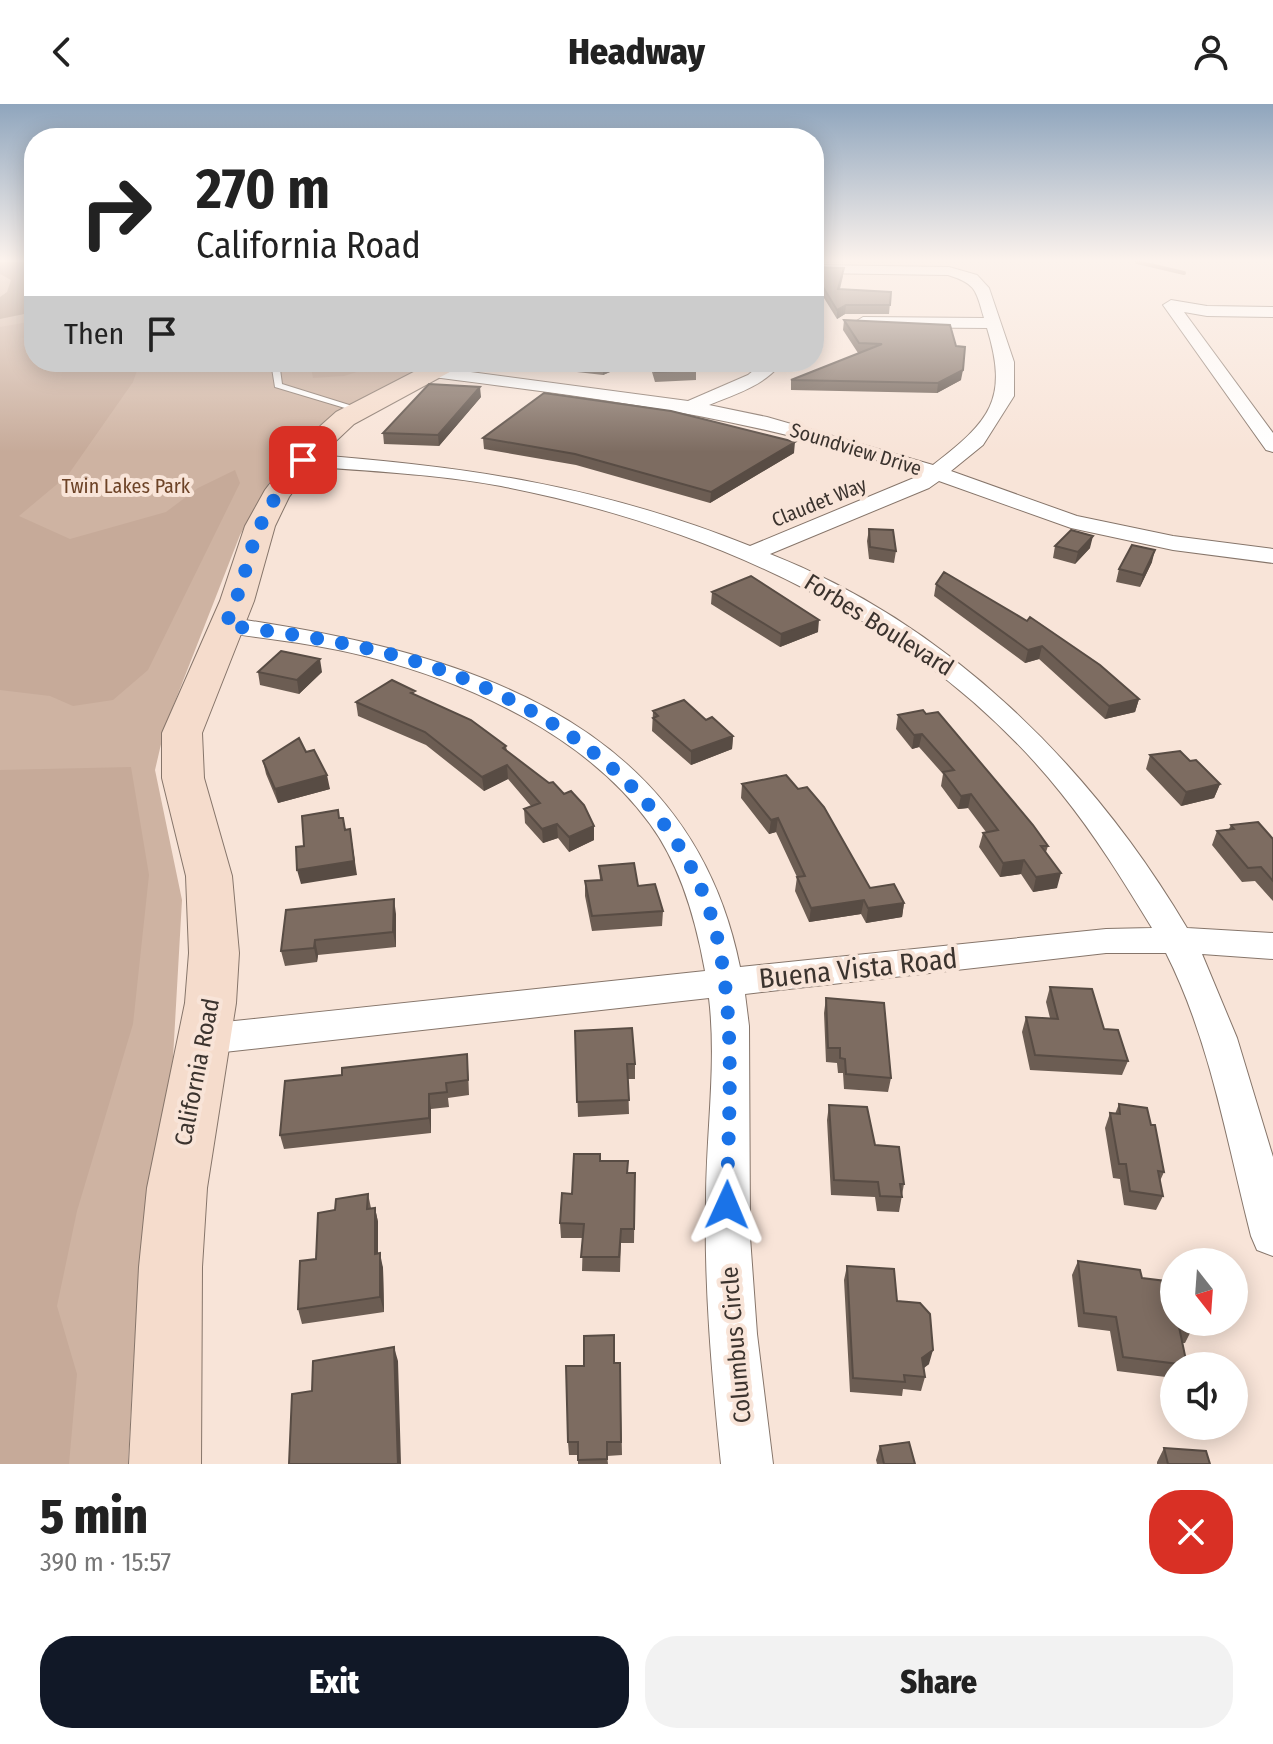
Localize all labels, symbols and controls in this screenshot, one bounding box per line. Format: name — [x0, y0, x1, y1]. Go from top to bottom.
icon: back — [40, 30, 84, 74]
text: Headway — [568, 30, 705, 74]
icon: person — [1189, 30, 1233, 74]
text: 270 m — [196, 156, 330, 223]
icon: right — [64, 160, 168, 264]
text: California Road — [196, 224, 421, 268]
icon: arrive — [140, 312, 184, 356]
text: Then — [64, 316, 124, 352]
street label: Soundview Drive — [787, 418, 925, 480]
pin — [269, 426, 337, 494]
icon: arrive — [281, 438, 325, 482]
street label: Claudet Way — [768, 472, 870, 532]
park label: Twin Lakes Park — [62, 474, 191, 498]
street label: Forbes Boulevard — [799, 568, 959, 682]
street label: Buena Vista Road — [757, 942, 959, 995]
street label: California Road — [169, 996, 225, 1148]
position arrow — [685, 1163, 769, 1247]
north arrow — [1160, 1248, 1248, 1336]
map controls — [1160, 1248, 1248, 1440]
street label: Columbus Circle — [715, 1265, 757, 1425]
button: sound — [1160, 1352, 1248, 1440]
text: 5 min — [40, 1488, 148, 1546]
button: close — [1149, 1490, 1233, 1574]
text: 390 m · 15:57 — [40, 1547, 171, 1578]
button: Exit — [40, 1636, 629, 1728]
button: Share — [645, 1636, 1233, 1728]

